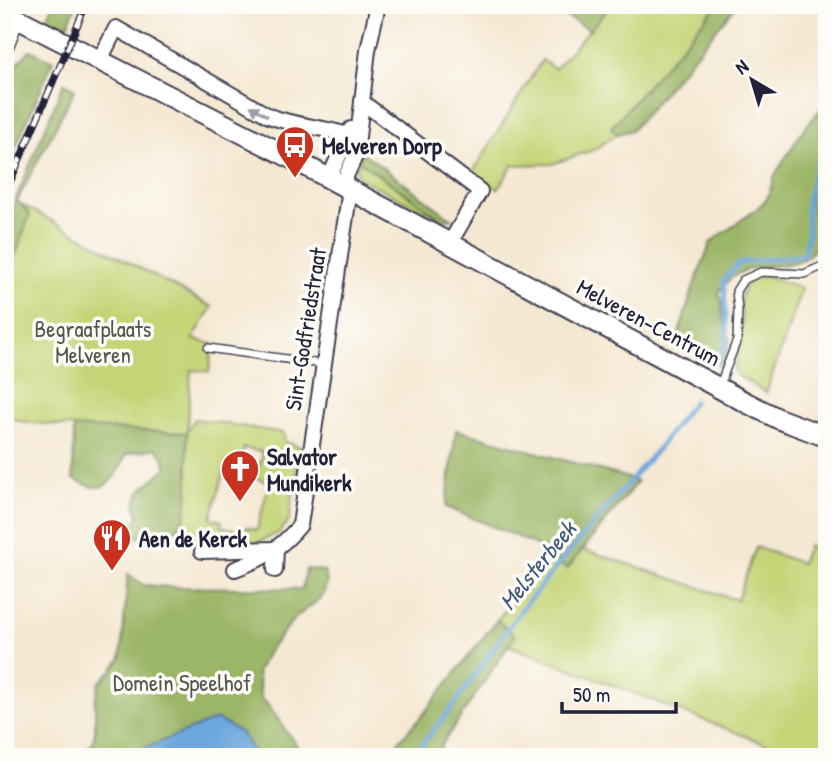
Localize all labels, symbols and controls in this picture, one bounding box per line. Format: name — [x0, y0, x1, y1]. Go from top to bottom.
north arrow — [716, 46, 786, 116]
text: N — [730, 53, 754, 80]
one-way arrow — [249, 105, 269, 117]
bus stop icon: Melveren Dorp — [274, 124, 316, 179]
place label: Melveren Dorp — [322, 130, 442, 162]
street label: Sint-Godfriedstraat — [277, 244, 333, 413]
street label: Melveren-Centrum — [572, 271, 726, 373]
park label: Begraafplaats Melveren — [35, 313, 152, 370]
place label: Salvator Mundikerk — [267, 441, 352, 498]
church icon: Salvator Mundikerk — [219, 448, 261, 503]
water label: Melsterbeek — [491, 512, 584, 616]
restaurant icon: Aen de Kerck — [91, 517, 133, 572]
place label: Aen de Kerck — [139, 523, 247, 554]
park label: Domein Speelhof — [113, 667, 252, 698]
scale bar — [562, 671, 676, 715]
text: 50 m — [573, 680, 610, 709]

